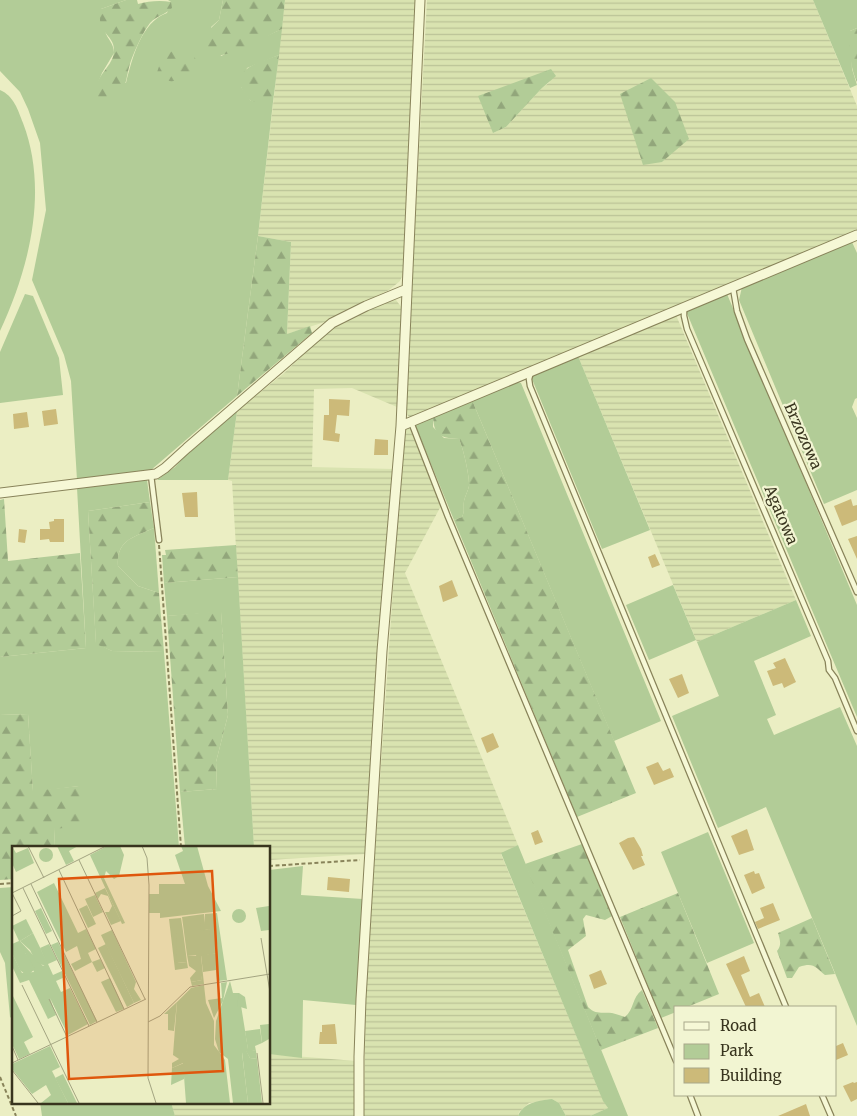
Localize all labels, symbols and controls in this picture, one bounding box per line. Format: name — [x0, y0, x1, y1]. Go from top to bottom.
street label: Brzozowa — [780, 400, 827, 472]
street label: Agatowa — [760, 481, 802, 547]
inset map — [12, 846, 270, 1104]
legend — [674, 1006, 837, 1096]
text: Road — [720, 1016, 756, 1035]
text: Park — [720, 1041, 754, 1060]
text: Building — [720, 1066, 782, 1085]

